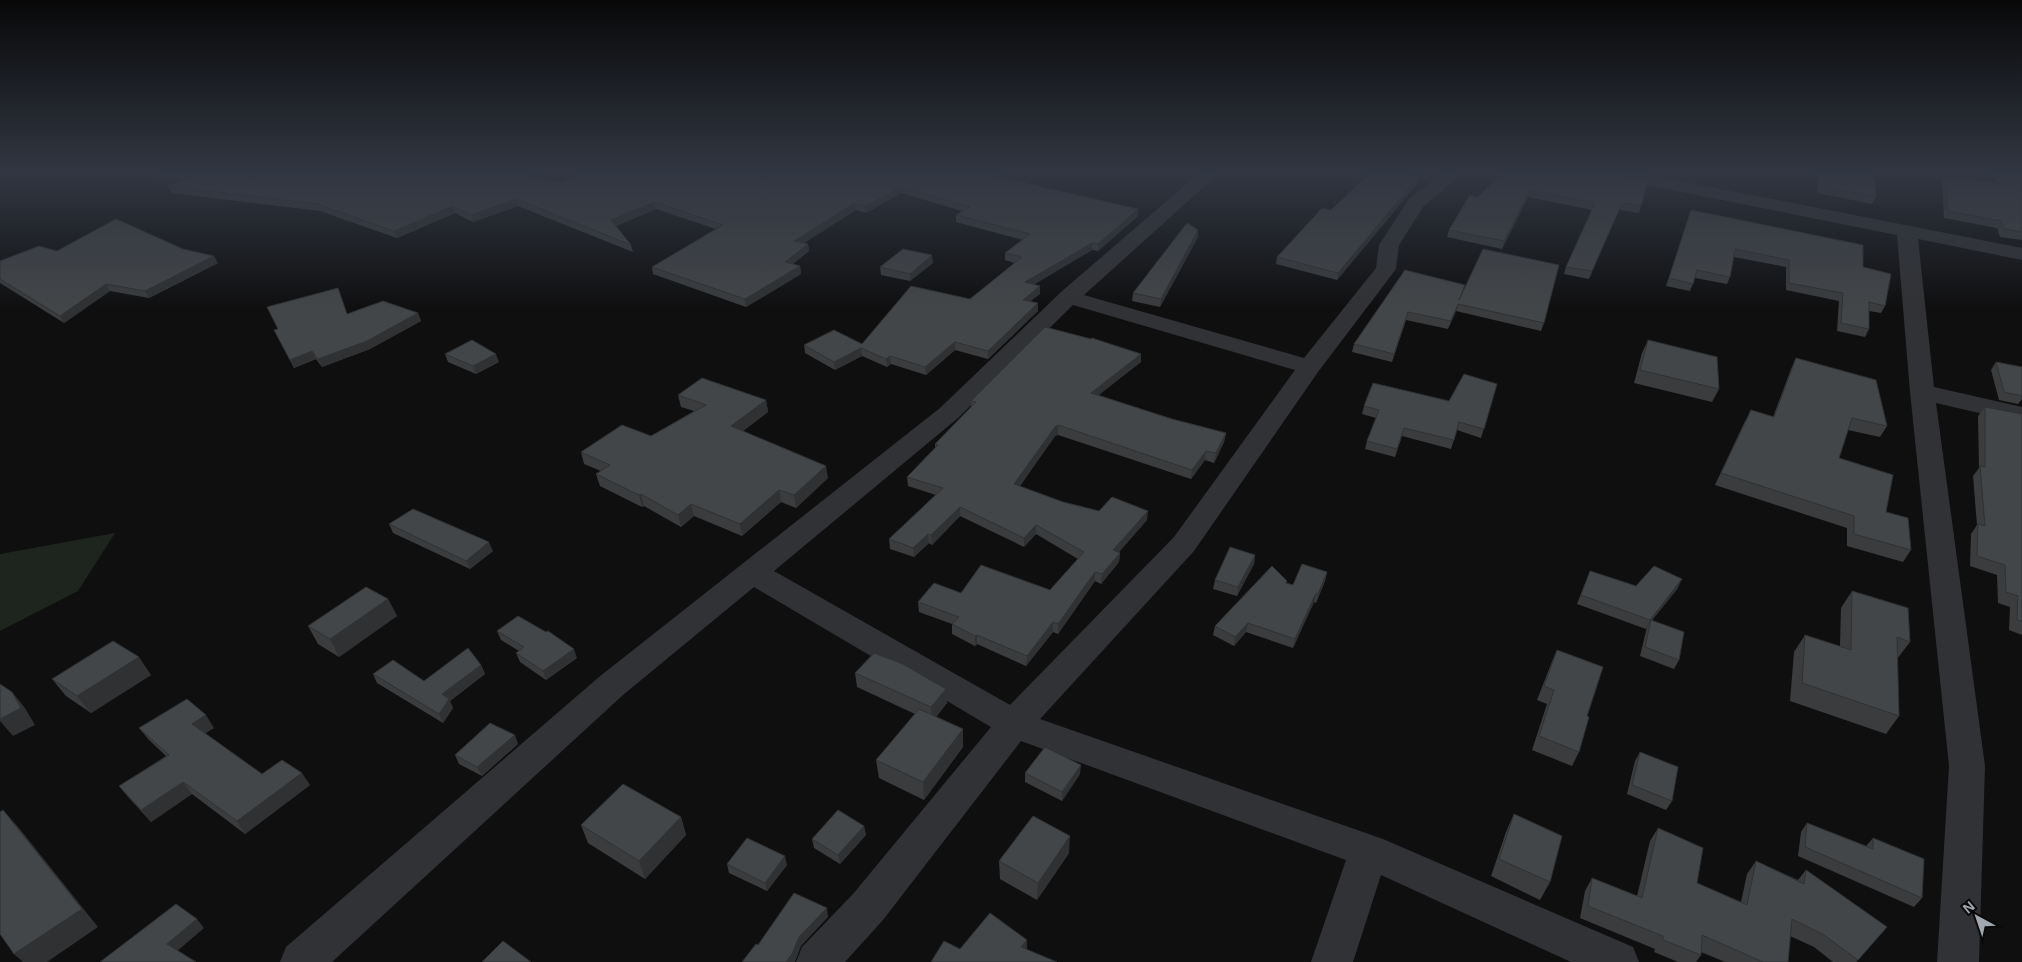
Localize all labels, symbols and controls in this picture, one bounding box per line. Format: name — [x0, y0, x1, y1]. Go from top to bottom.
north arrow — [1952, 892, 2002, 942]
text: N — [1960, 898, 1978, 916]

